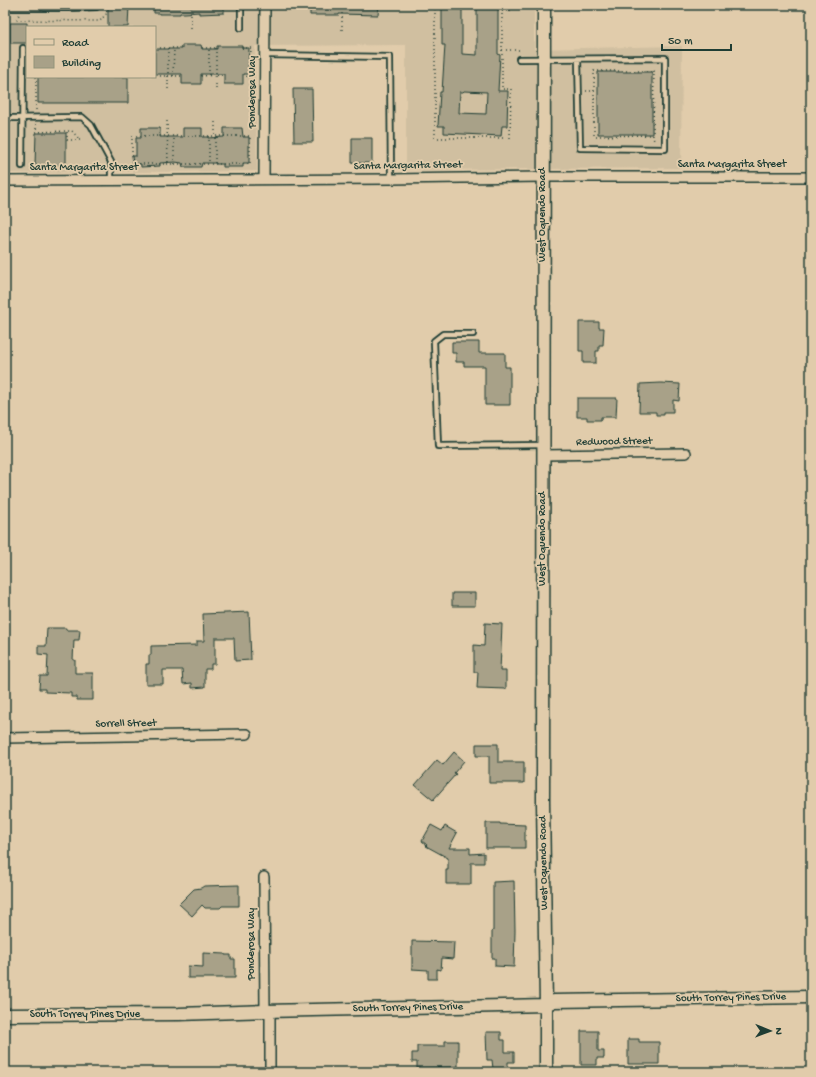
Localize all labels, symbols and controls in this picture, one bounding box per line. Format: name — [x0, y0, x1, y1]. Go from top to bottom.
legend — [26, 26, 156, 78]
scale bar — [662, 26, 731, 52]
text: 50 m — [668, 35, 693, 49]
text: Road — [62, 37, 89, 51]
street label: Ponderosa Way — [247, 55, 259, 129]
text: Building — [61, 57, 101, 71]
street label: Santa Margarita Street — [354, 159, 464, 173]
street label: Santa Margarita Street — [678, 159, 788, 171]
street label: Santa Margarita Street — [30, 162, 140, 174]
street label: West Oquendo Road — [537, 166, 549, 262]
street label: Redwood Street — [576, 435, 654, 449]
street label: West Oquendo Road — [537, 490, 549, 586]
street label: Sorrell Street — [95, 717, 158, 731]
street label: West Oquendo Road — [537, 814, 551, 910]
street label: Ponderosa Way — [246, 907, 258, 981]
street label: South Torrey Pines Drive — [676, 991, 787, 1005]
street label: South Torrey Pines Drive — [353, 1001, 464, 1015]
street label: South Torrey Pines Drive — [30, 1009, 141, 1021]
north arrow — [750, 1011, 790, 1051]
text: N — [772, 1027, 784, 1035]

